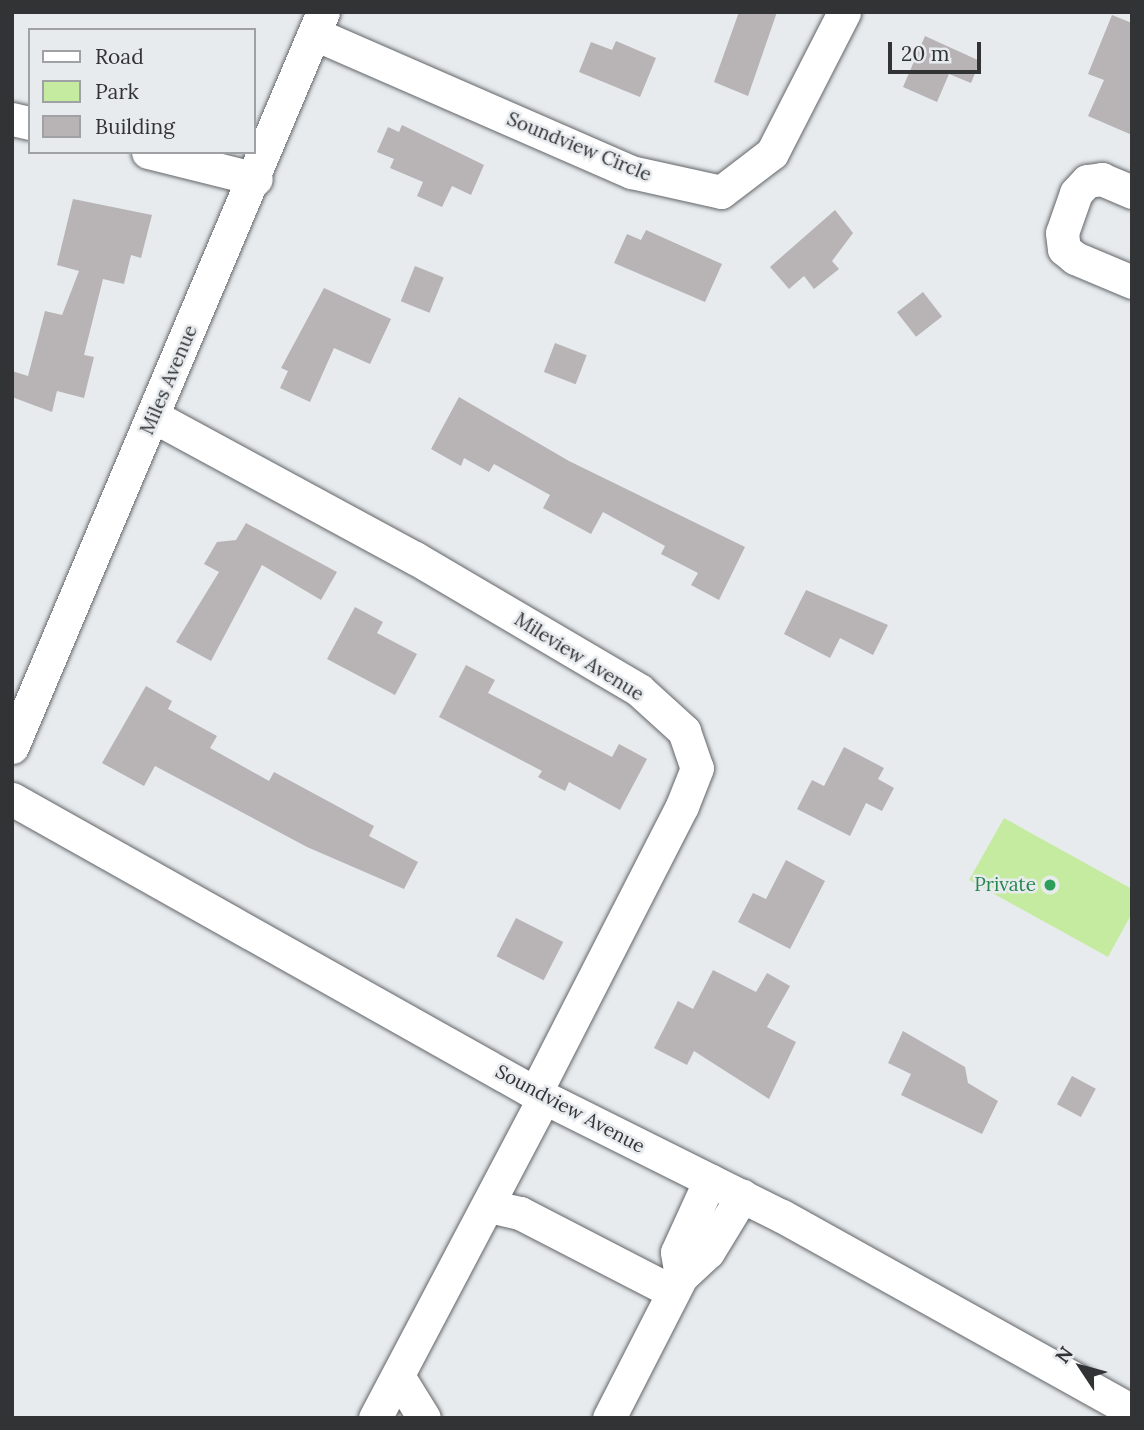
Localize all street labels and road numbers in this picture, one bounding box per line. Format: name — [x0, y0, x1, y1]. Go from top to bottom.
street label: Soundview Circle — [503, 108, 655, 186]
street label: Miles Avenue — [136, 322, 202, 438]
street label: Mileview Avenue — [510, 608, 648, 706]
street label: Soundview Avenue — [491, 1060, 649, 1158]

